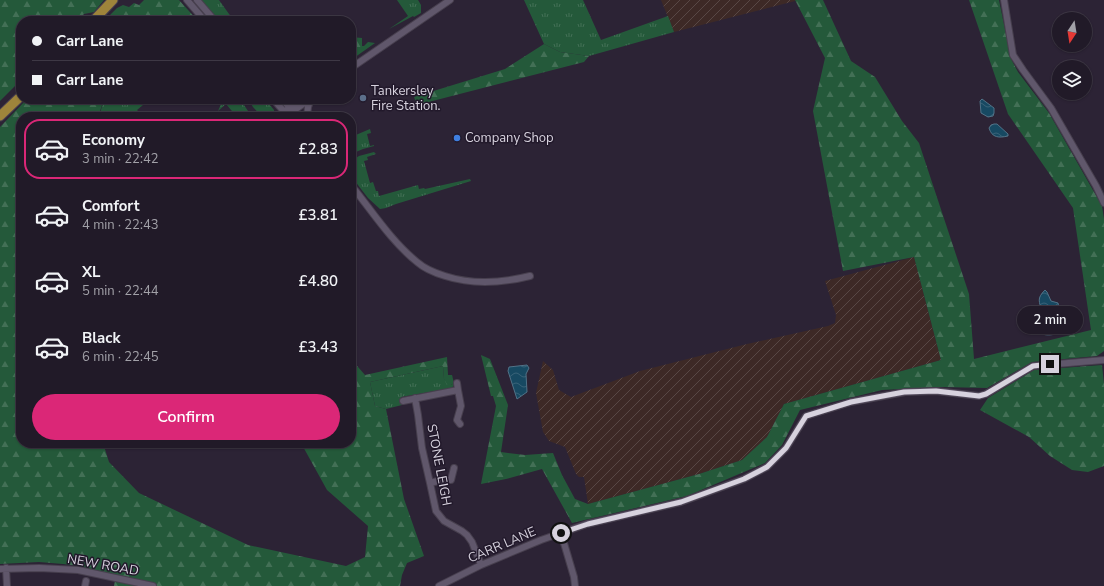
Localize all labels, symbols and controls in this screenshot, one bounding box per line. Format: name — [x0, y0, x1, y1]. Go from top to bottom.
north arrow — [1052, 12, 1092, 52]
map controls — [1052, 12, 1092, 100]
text: Carr Lane — [56, 31, 123, 51]
button: layers — [1052, 60, 1092, 100]
text: Carr Lane — [56, 70, 123, 90]
place label: Tankersley Fire Station. — [371, 82, 441, 115]
marker: Tankersley Fire Station. — [358, 93, 368, 103]
place label: Company Shop — [465, 129, 554, 147]
text: Economy — [82, 130, 145, 150]
icon: car — [34, 131, 70, 167]
marker: Company Shop — [452, 133, 462, 143]
text: £2.83 — [298, 139, 338, 159]
text: 3 min · 22:42 — [82, 150, 158, 168]
text: Comfort — [82, 196, 139, 216]
icon: car — [34, 197, 70, 233]
text: £3.81 — [298, 205, 338, 225]
text: 4 min · 22:43 — [82, 216, 158, 234]
text: XL — [82, 262, 101, 282]
icon: car — [34, 263, 70, 299]
text: £4.80 — [298, 271, 338, 291]
text: 5 min · 22:44 — [82, 282, 158, 300]
callout: 2 min — [1017, 306, 1083, 334]
text: 2 min — [1033, 311, 1067, 329]
text: Black — [82, 328, 120, 348]
icon: car — [34, 329, 70, 365]
text: £3.43 — [298, 337, 338, 357]
text: 6 min · 22:45 — [82, 348, 158, 366]
route end — [1041, 355, 1059, 373]
button: Confirm — [32, 394, 340, 440]
street label: STONE LEIGH — [422, 423, 456, 507]
street label: CARR LANE — [465, 523, 539, 567]
route start — [552, 524, 570, 542]
street label: NEW ROAD — [66, 550, 140, 580]

